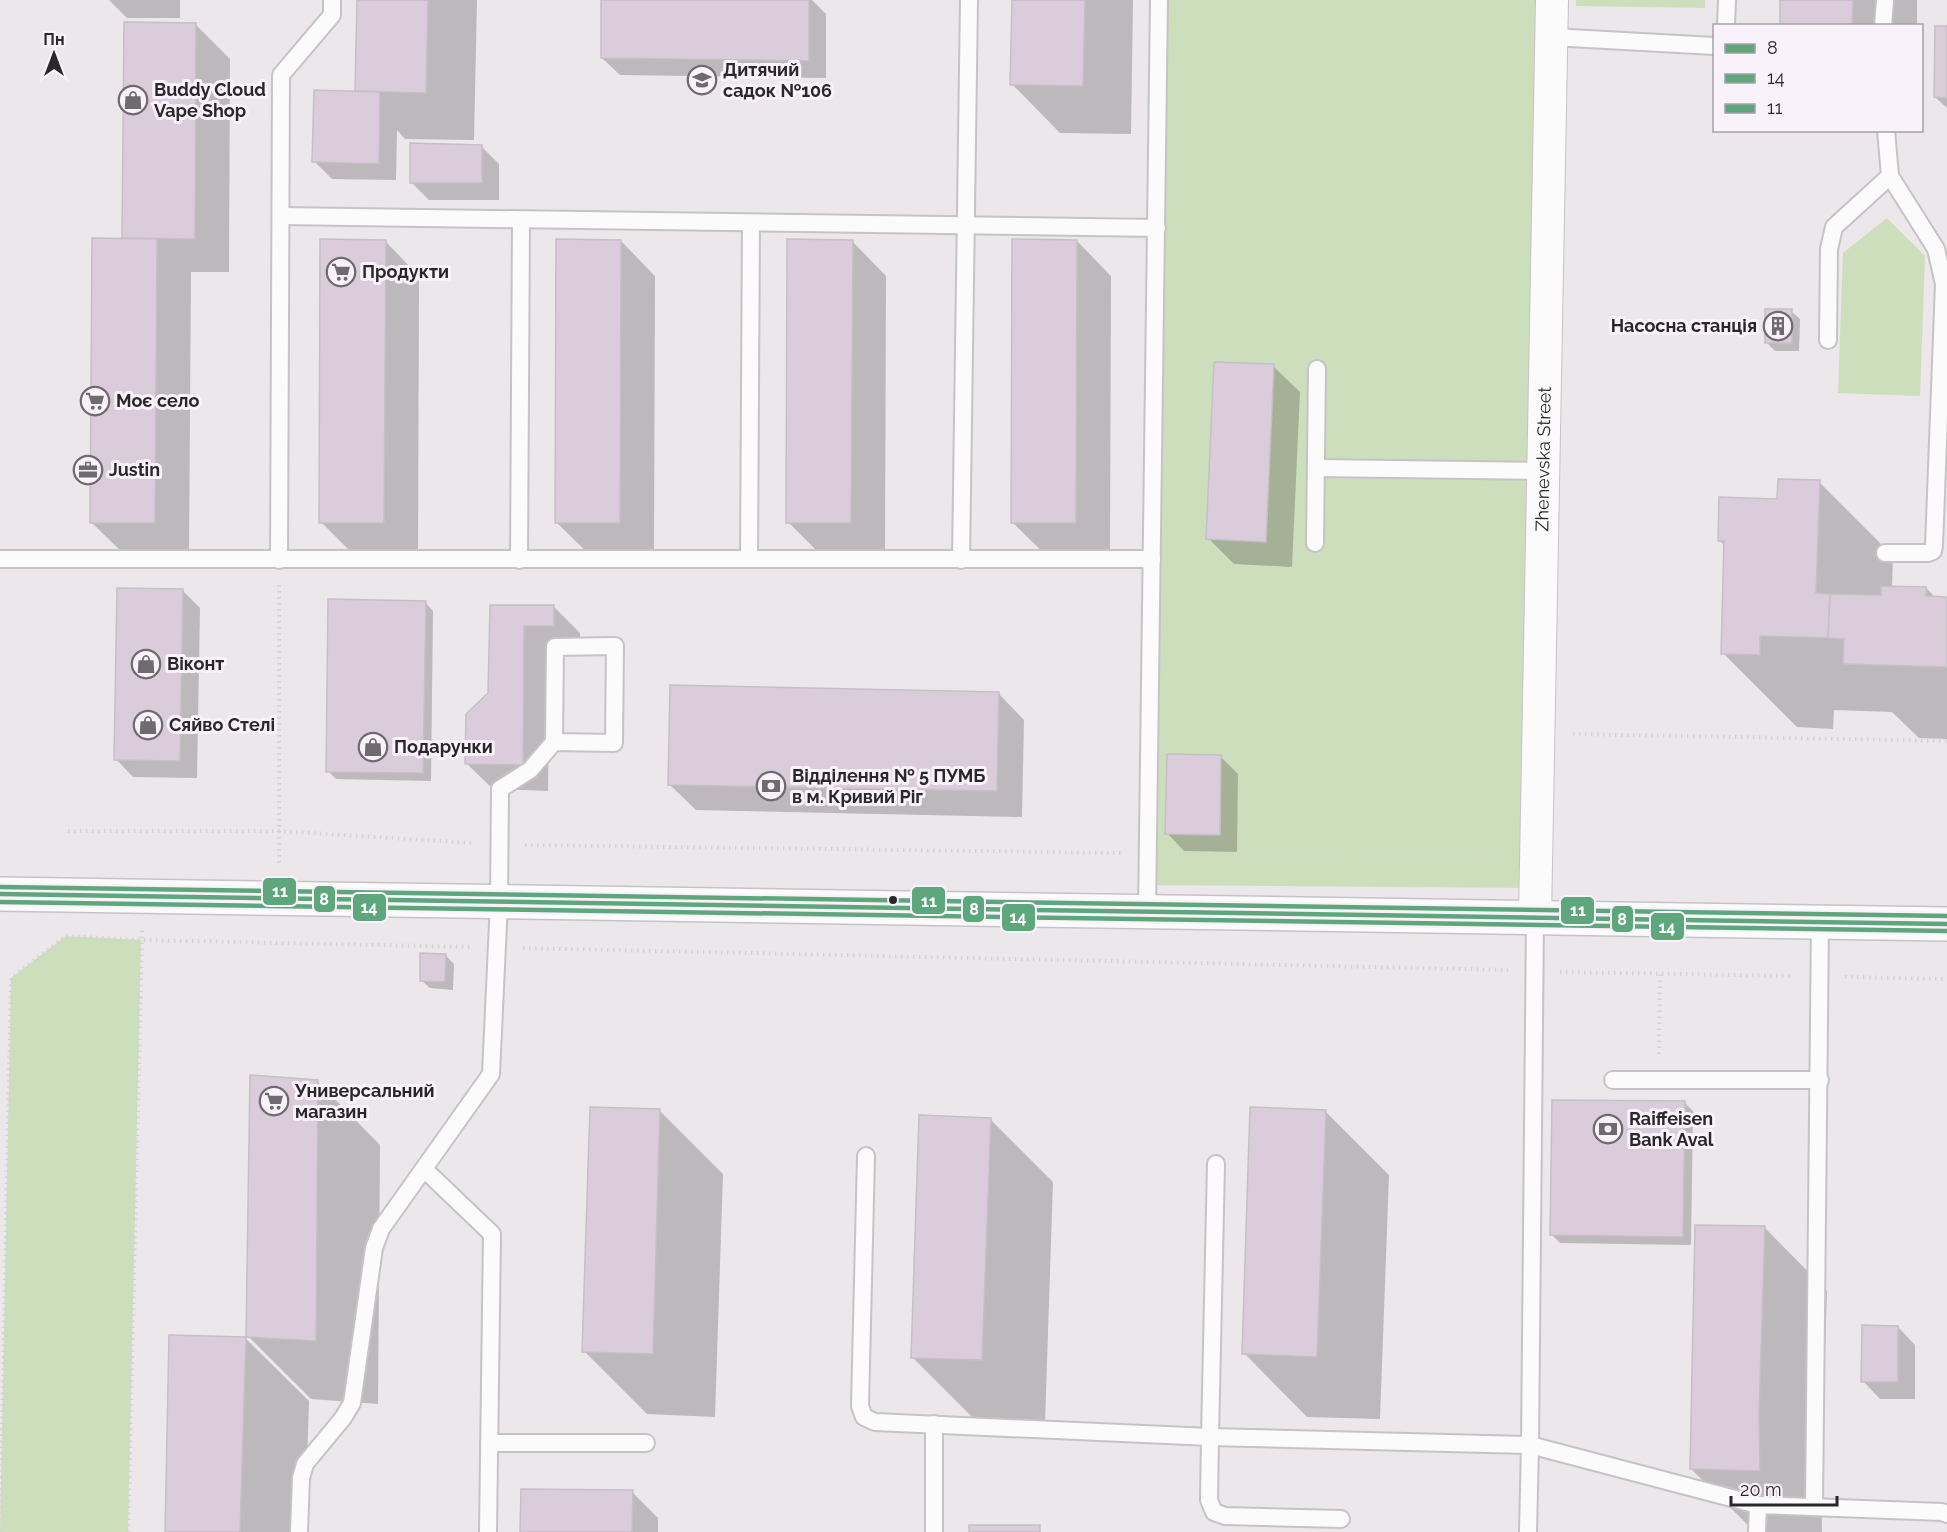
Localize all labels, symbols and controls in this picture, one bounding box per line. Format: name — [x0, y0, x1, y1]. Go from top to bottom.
north arrow — [24, 24, 84, 84]
legend — [1713, 24, 1923, 132]
text: Пн — [43, 30, 65, 49]
text: 8 — [1767, 37, 1778, 58]
place label: Дитячий садок №106 — [723, 59, 832, 101]
school or university icon: Дитячий садок №106 — [686, 64, 718, 96]
text: 14 — [1767, 67, 1785, 88]
place label: Buddy Cloud Vape Shop — [154, 79, 266, 121]
shop icon: Buddy Cloud Vape Shop — [117, 84, 149, 116]
text: 11 — [1767, 97, 1783, 118]
supermarket icon: Продукти — [325, 256, 357, 288]
place label: Продукти — [362, 261, 449, 282]
building icon: Насосна станція — [1762, 310, 1794, 342]
place label: Насосна станція — [1611, 315, 1757, 336]
supermarket icon: Моє село — [79, 385, 111, 417]
street label: Zhenevska Street — [1531, 386, 1555, 532]
place label: Моє село — [116, 390, 200, 411]
office icon: Justin — [72, 454, 104, 486]
place label: Justin — [109, 459, 160, 480]
shop icon: Віконт — [130, 648, 162, 680]
place label: Віконт — [167, 653, 224, 674]
shop icon: Сяйво Стелі — [132, 709, 164, 741]
place label: Сяйво Стелі — [169, 714, 275, 735]
shop icon: Подарунки — [357, 731, 389, 763]
place label: Подарунки — [394, 736, 493, 757]
place label: Відділення № 5 ПУМБ в м. Кривий Ріг — [792, 765, 985, 807]
bank icon: Відділення № 5 ПУМБ в м. Кривий Ріг — [755, 770, 787, 802]
line badge: 11 — [262, 877, 297, 906]
text: 11 — [272, 882, 288, 901]
line badge: 8 — [313, 885, 336, 913]
line badge: 11 — [911, 886, 946, 915]
text: 8 — [319, 890, 329, 909]
text: 11 — [921, 892, 937, 911]
line badge: 14 — [352, 893, 387, 922]
unlabelled marker — [887, 894, 899, 906]
line badge: 8 — [962, 895, 985, 923]
line badge: 11 — [1560, 896, 1595, 925]
text: 14 — [360, 898, 378, 917]
text: 8 — [969, 900, 979, 919]
text: 11 — [1570, 901, 1586, 920]
line badge: 14 — [1001, 903, 1036, 932]
line badge: 8 — [1611, 905, 1634, 933]
text: 14 — [1009, 908, 1027, 927]
text: 8 — [1617, 910, 1627, 929]
line badge: 14 — [1650, 912, 1685, 941]
text: 14 — [1658, 918, 1676, 937]
place label: Универсальний магазин — [294, 1080, 434, 1122]
supermarket icon: Универсальний магазин — [258, 1085, 290, 1117]
place label: Raiffeisen Bank Aval — [1629, 1108, 1714, 1150]
bank icon: Raiffeisen Bank Aval — [1592, 1113, 1624, 1145]
scale bar — [1731, 1469, 1838, 1507]
text: 20 m — [1740, 1479, 1782, 1500]

